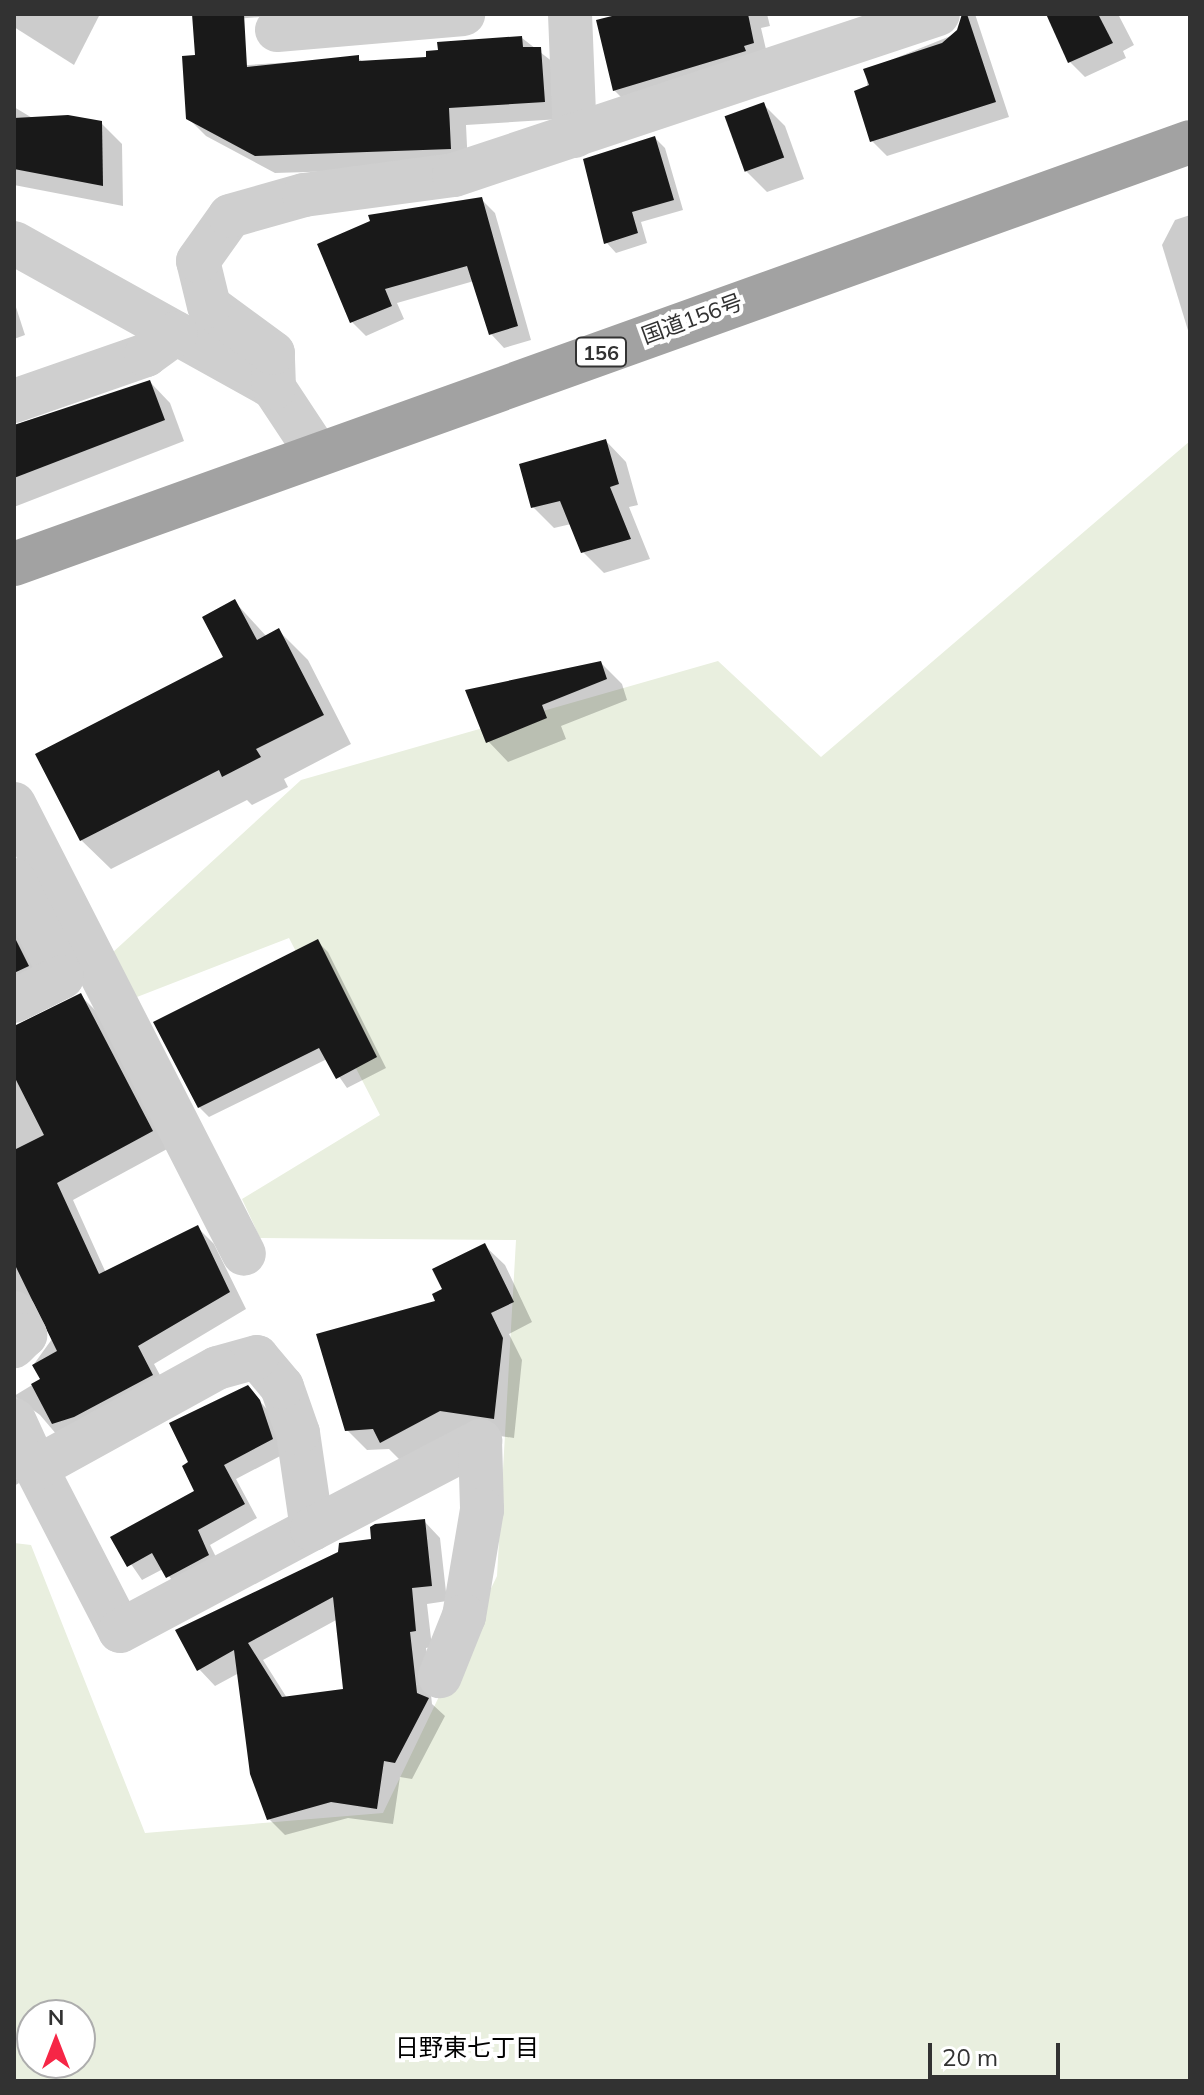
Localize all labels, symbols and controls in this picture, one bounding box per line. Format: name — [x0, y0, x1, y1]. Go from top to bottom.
street label: 国道156号 — [638, 289, 746, 349]
road number: 156 — [575, 336, 627, 368]
north arrow — [16, 1999, 96, 2079]
text: N — [48, 2003, 64, 2031]
scale bar — [932, 2027, 1064, 2077]
district label: 日野東七丁目 — [395, 2034, 539, 2062]
text: 20 m — [942, 2042, 998, 2072]

